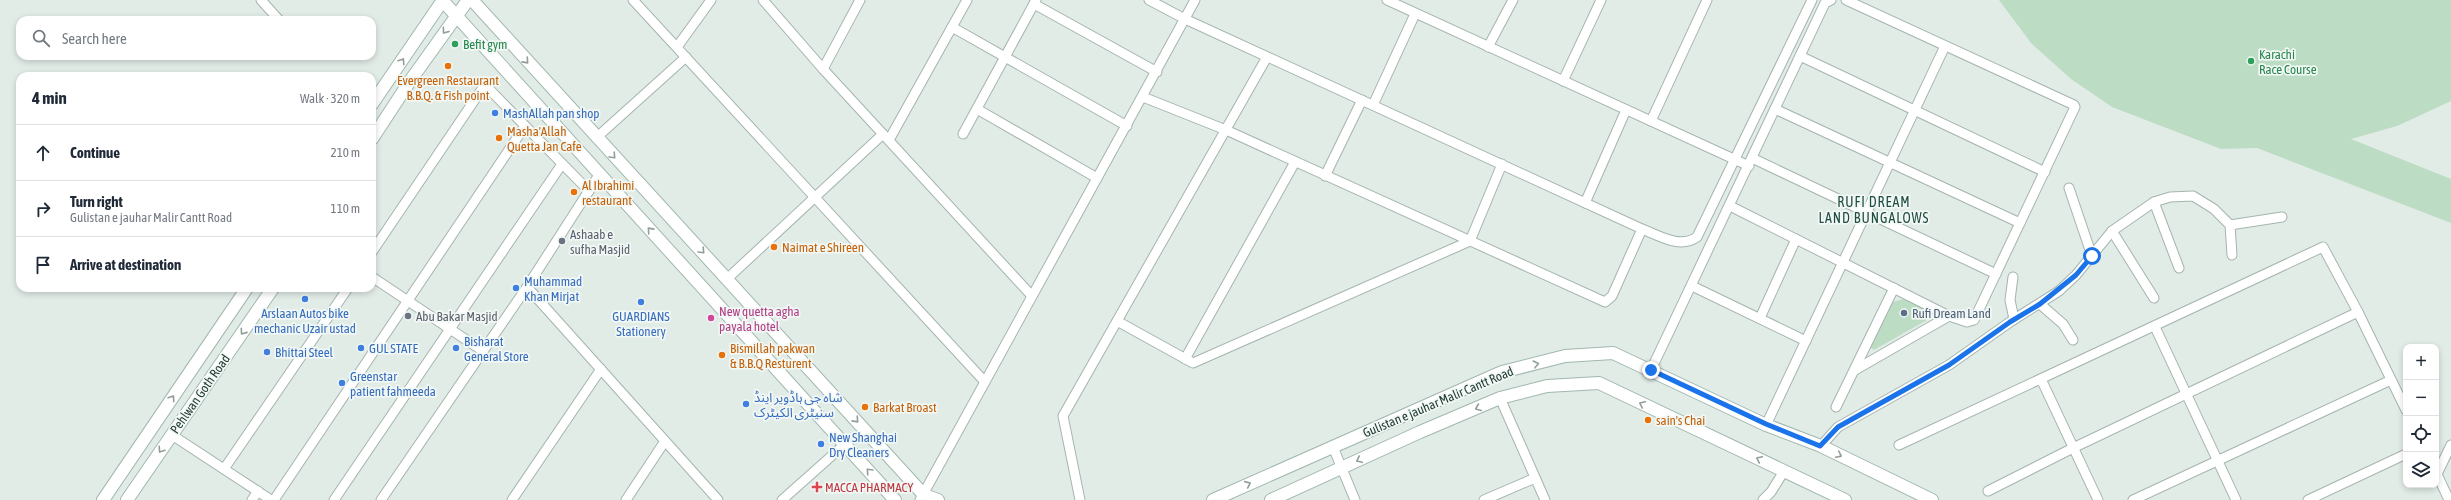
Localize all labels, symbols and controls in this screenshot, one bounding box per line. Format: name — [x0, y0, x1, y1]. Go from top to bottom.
search box — [16, 16, 376, 60]
icon: search — [30, 27, 52, 49]
one-way arrow — [443, 27, 450, 34]
text: Search here — [62, 30, 127, 47]
place label: Befit gym — [463, 37, 507, 52]
marker: Befit gym — [450, 39, 460, 49]
place label: Karachi Race Course — [2259, 47, 2317, 77]
one-way arrow — [521, 56, 528, 63]
marker: Karachi Race Course — [2246, 56, 2256, 66]
one-way arrow — [397, 58, 404, 65]
marker: Evergreen Restaurant B.B.Q. & Fish point — [443, 61, 453, 71]
place label: Evergreen Restaurant B.B.Q. & Fish point — [397, 73, 499, 103]
text: 4 min — [32, 88, 67, 108]
text: Walk · 320 m — [300, 91, 360, 106]
place label: MashAllah pan shop — [503, 106, 600, 121]
marker: MashAllah pan shop — [490, 108, 500, 118]
place label: Masha'Allah Quetta Jan Cafe — [507, 124, 582, 154]
marker: Masha'Allah Quetta Jan Cafe — [494, 133, 504, 143]
icon: ahead — [32, 142, 54, 164]
text: Continue — [70, 144, 120, 161]
text: 210 m — [331, 145, 360, 160]
one-way arrow — [609, 151, 616, 159]
place label: Al Ibrahimi restaurant — [582, 178, 634, 208]
marker: Al Ibrahimi restaurant — [569, 187, 579, 197]
text: Turn right — [70, 193, 123, 210]
district label: RUFI DREAM LAND BUNGALOWS — [1819, 194, 1929, 226]
icon: right — [32, 198, 54, 220]
text: 110 m — [331, 201, 360, 216]
text: Gulistan e jauhar Malir Cantt Road — [70, 210, 232, 225]
place label: Ashaab e sufha Masjid — [570, 227, 630, 257]
one-way arrow — [647, 227, 654, 235]
marker: Ashaab e sufha Masjid — [557, 236, 567, 246]
place label: Naimat e Shireen — [782, 240, 864, 255]
marker: Naimat e Shireen — [769, 242, 779, 252]
one-way arrow — [698, 246, 705, 254]
route start — [2083, 247, 2101, 265]
icon: arrive — [32, 254, 54, 276]
text: Arrive at destination — [70, 256, 181, 273]
place label: Muhammad Khan Mirjat — [524, 274, 582, 304]
marker: Muhammad Khan Mirjat — [511, 283, 521, 293]
marker: Arslaan Autos bike mechanic Uzair ustad — [300, 294, 310, 304]
marker: GUARDIANS Stationery — [636, 297, 646, 307]
place label: New quetta agha payala hotel — [719, 304, 800, 334]
place label: Arslaan Autos bike mechanic Uzair ustad — [254, 306, 356, 336]
place label: Rufi Dream Land — [1912, 306, 1991, 321]
marker: Rufi Dream Land — [1899, 308, 1909, 318]
place label: Abu Bakar Masjid — [416, 309, 498, 324]
place label: GUARDIANS Stationery — [612, 309, 670, 339]
marker: Abu Bakar Masjid — [403, 311, 413, 321]
marker: New quetta agha payala hotel — [706, 313, 716, 323]
one-way arrow — [241, 327, 248, 334]
place label: Bisharat General Store — [464, 334, 529, 364]
place label: GUL STATE — [369, 341, 419, 356]
place label: Bismillah pakwan & B.B.Q Resturent — [730, 341, 815, 371]
marker: GUL STATE — [356, 343, 366, 353]
marker: Bisharat General Store — [451, 343, 461, 353]
map controls — [2403, 344, 2439, 488]
button: + — [2403, 344, 2439, 380]
place label: Bhittai Steel — [275, 345, 334, 360]
marker: Bhittai Steel — [262, 347, 272, 357]
marker: Bismillah pakwan & B.B.Q Resturent — [717, 350, 727, 360]
street label: Pehlwan Goth Road — [167, 352, 233, 436]
one-way arrow — [1533, 360, 1539, 368]
route end — [1642, 361, 1660, 379]
street label: Gulistan e jauhar Malir Cantt Road — [1360, 363, 1516, 441]
place label: Greenstar patient fahmeeda — [350, 369, 436, 399]
marker: Greenstar patient fahmeeda — [337, 378, 347, 388]
button: − — [2403, 380, 2439, 416]
place label: شاہ جی ہاڈویر اینڈ سنیٹری الکیٹرک — [754, 390, 843, 421]
one-way arrow — [167, 396, 174, 403]
marker: شاہ جی ہاڈویر اینڈ سنیٹری الکیٹرک — [741, 399, 751, 409]
place label: Barkat Broast — [873, 400, 937, 415]
one-way arrow — [1638, 401, 1646, 409]
marker: Barkat Broast — [860, 402, 870, 412]
one-way arrow — [1474, 403, 1481, 411]
place label: sain's Chai — [1656, 413, 1705, 428]
one-way arrow — [851, 415, 858, 422]
marker: sain's Chai — [1643, 415, 1653, 425]
button: locate — [2403, 416, 2439, 452]
place label: New Shanghai Dry Cleaners — [829, 430, 897, 460]
marker: New Shanghai Dry Cleaners — [816, 439, 826, 449]
one-way arrow — [159, 446, 166, 453]
one-way arrow — [1835, 450, 1842, 458]
button: layers — [2403, 452, 2439, 488]
one-way arrow — [1356, 455, 1363, 463]
one-way arrow — [1756, 456, 1764, 464]
one-way arrow — [867, 468, 874, 476]
place label: MACCA PHARMACY — [825, 480, 913, 495]
one-way arrow — [1244, 481, 1252, 489]
marker: MACCA PHARMACY — [812, 482, 822, 492]

